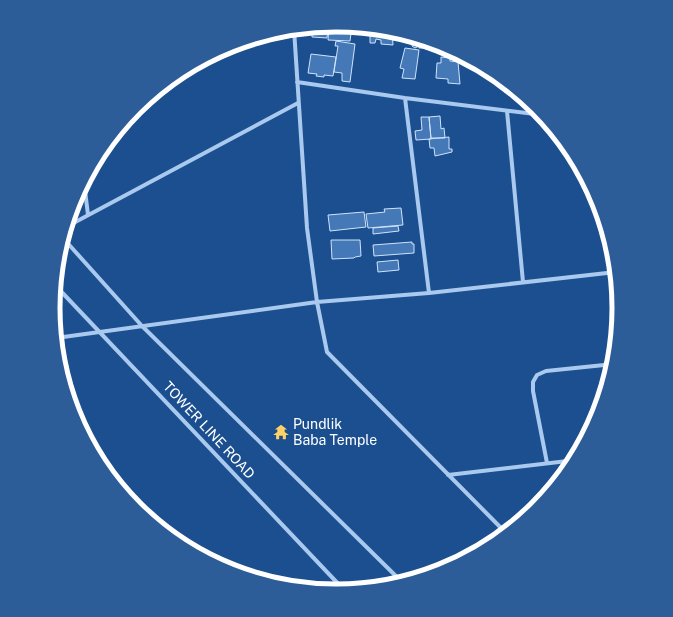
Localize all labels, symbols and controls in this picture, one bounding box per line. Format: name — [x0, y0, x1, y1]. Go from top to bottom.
street label: TOWER LINE ROAD — [160, 378, 258, 482]
place label: Pundlik Baba Temple — [293, 416, 377, 448]
temple icon: Pundlik Baba Temple — [272, 423, 290, 441]

